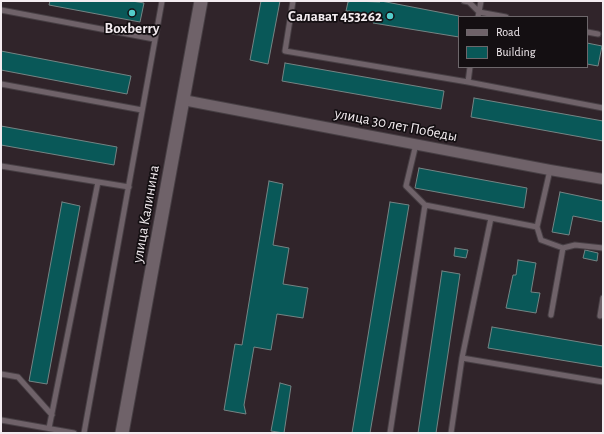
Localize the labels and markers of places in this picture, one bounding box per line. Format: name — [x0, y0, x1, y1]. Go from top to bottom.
place label: Салават 453262 — [288, 7, 382, 25]
marker: Boxberry — [127, 8, 137, 18]
marker: Салават 453262 — [385, 11, 395, 21]
place label: Boxberry — [105, 19, 159, 37]

